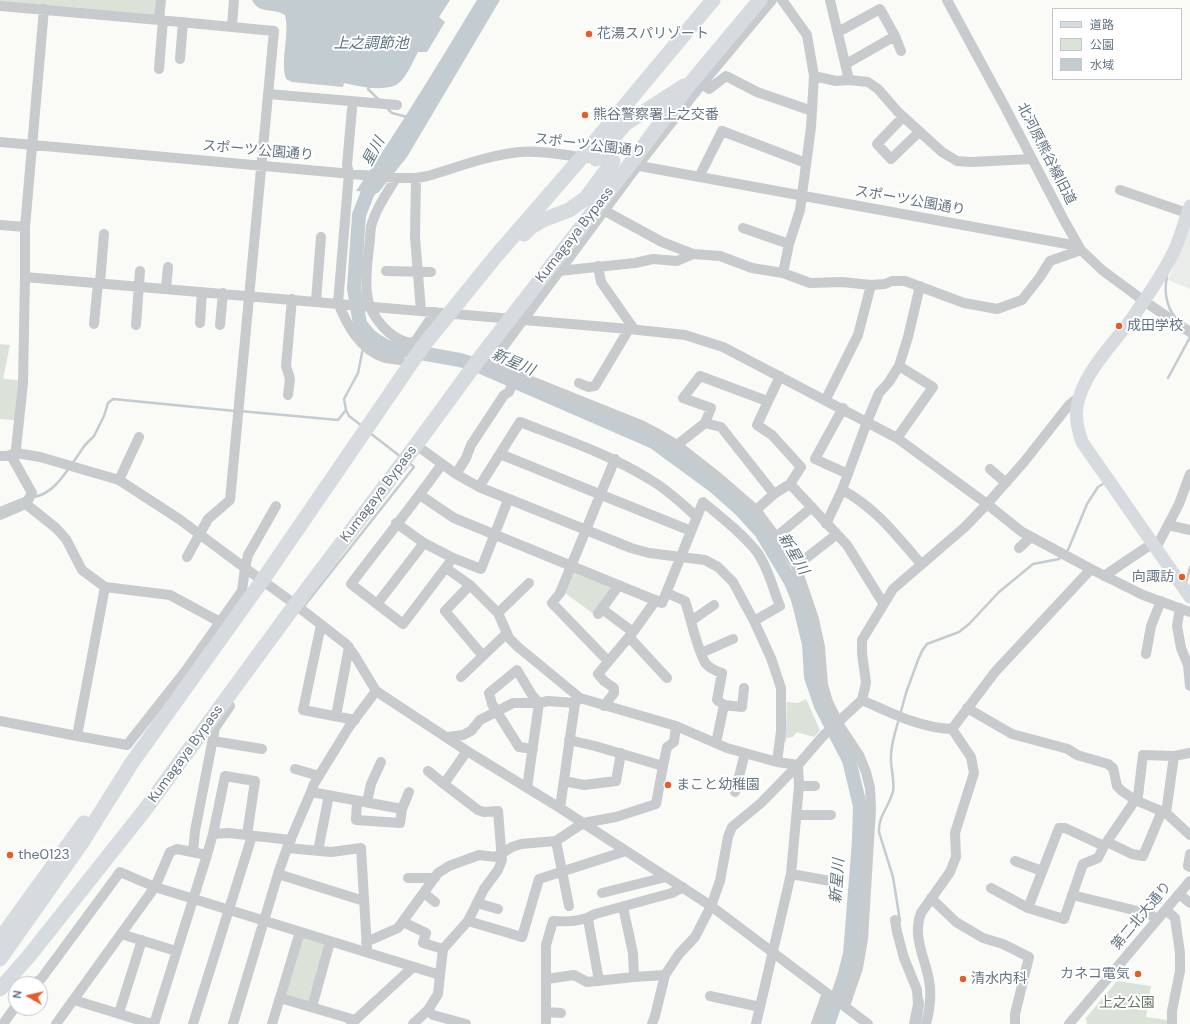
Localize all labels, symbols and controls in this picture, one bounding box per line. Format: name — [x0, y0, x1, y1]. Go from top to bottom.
legend — [1052, 8, 1182, 80]
text: 道路 — [1090, 17, 1114, 33]
place label: 花湯スパリゾート — [597, 26, 709, 42]
marker: 花湯スパリゾート — [584, 29, 594, 39]
water label: 上之調節池 — [334, 35, 408, 53]
text: 公園 — [1090, 37, 1114, 53]
text: 水域 — [1090, 57, 1114, 73]
street label: 北河原熊谷線旧道 — [1013, 100, 1079, 208]
place label: 熊谷警察署上之交番 — [593, 107, 719, 123]
marker: 熊谷警察署上之交番 — [580, 110, 590, 120]
street label: スポーツ公園通り — [533, 131, 647, 161]
water label: 星川 — [359, 135, 389, 169]
street label: スポーツ公園通り — [201, 138, 315, 164]
street label: スポーツ公園通り — [853, 183, 967, 219]
street label: Kumagaya Bypass — [532, 184, 618, 286]
place label: 成田学校 — [1127, 318, 1183, 334]
marker: 成田学校 — [1114, 321, 1124, 331]
water label: 新星川 — [489, 346, 537, 380]
street label: Kumagaya Bypass — [337, 442, 421, 546]
water label: 新星川 — [774, 530, 812, 578]
place label: 向諏訪 — [1132, 569, 1174, 585]
marker: 向諏訪 — [1177, 572, 1187, 582]
street label: Kumagaya Bypass — [145, 702, 227, 806]
place label: まこと幼稚園 — [676, 777, 760, 793]
marker: まこと幼稚園 — [663, 780, 673, 790]
place label: the0123 — [18, 847, 70, 863]
marker: the0123 — [5, 850, 15, 860]
water label: 新星川 — [827, 858, 849, 904]
street label: 第二北大通り — [1109, 878, 1175, 954]
place label: カネコ電気 — [1060, 966, 1130, 982]
marker: カネコ電気 — [1133, 969, 1143, 979]
place label: 清水内科 — [971, 971, 1027, 987]
marker: 清水内科 — [958, 974, 968, 984]
north arrow — [8, 976, 48, 1016]
text: N — [10, 990, 25, 999]
park label: 上之公園 — [1099, 995, 1155, 1011]

